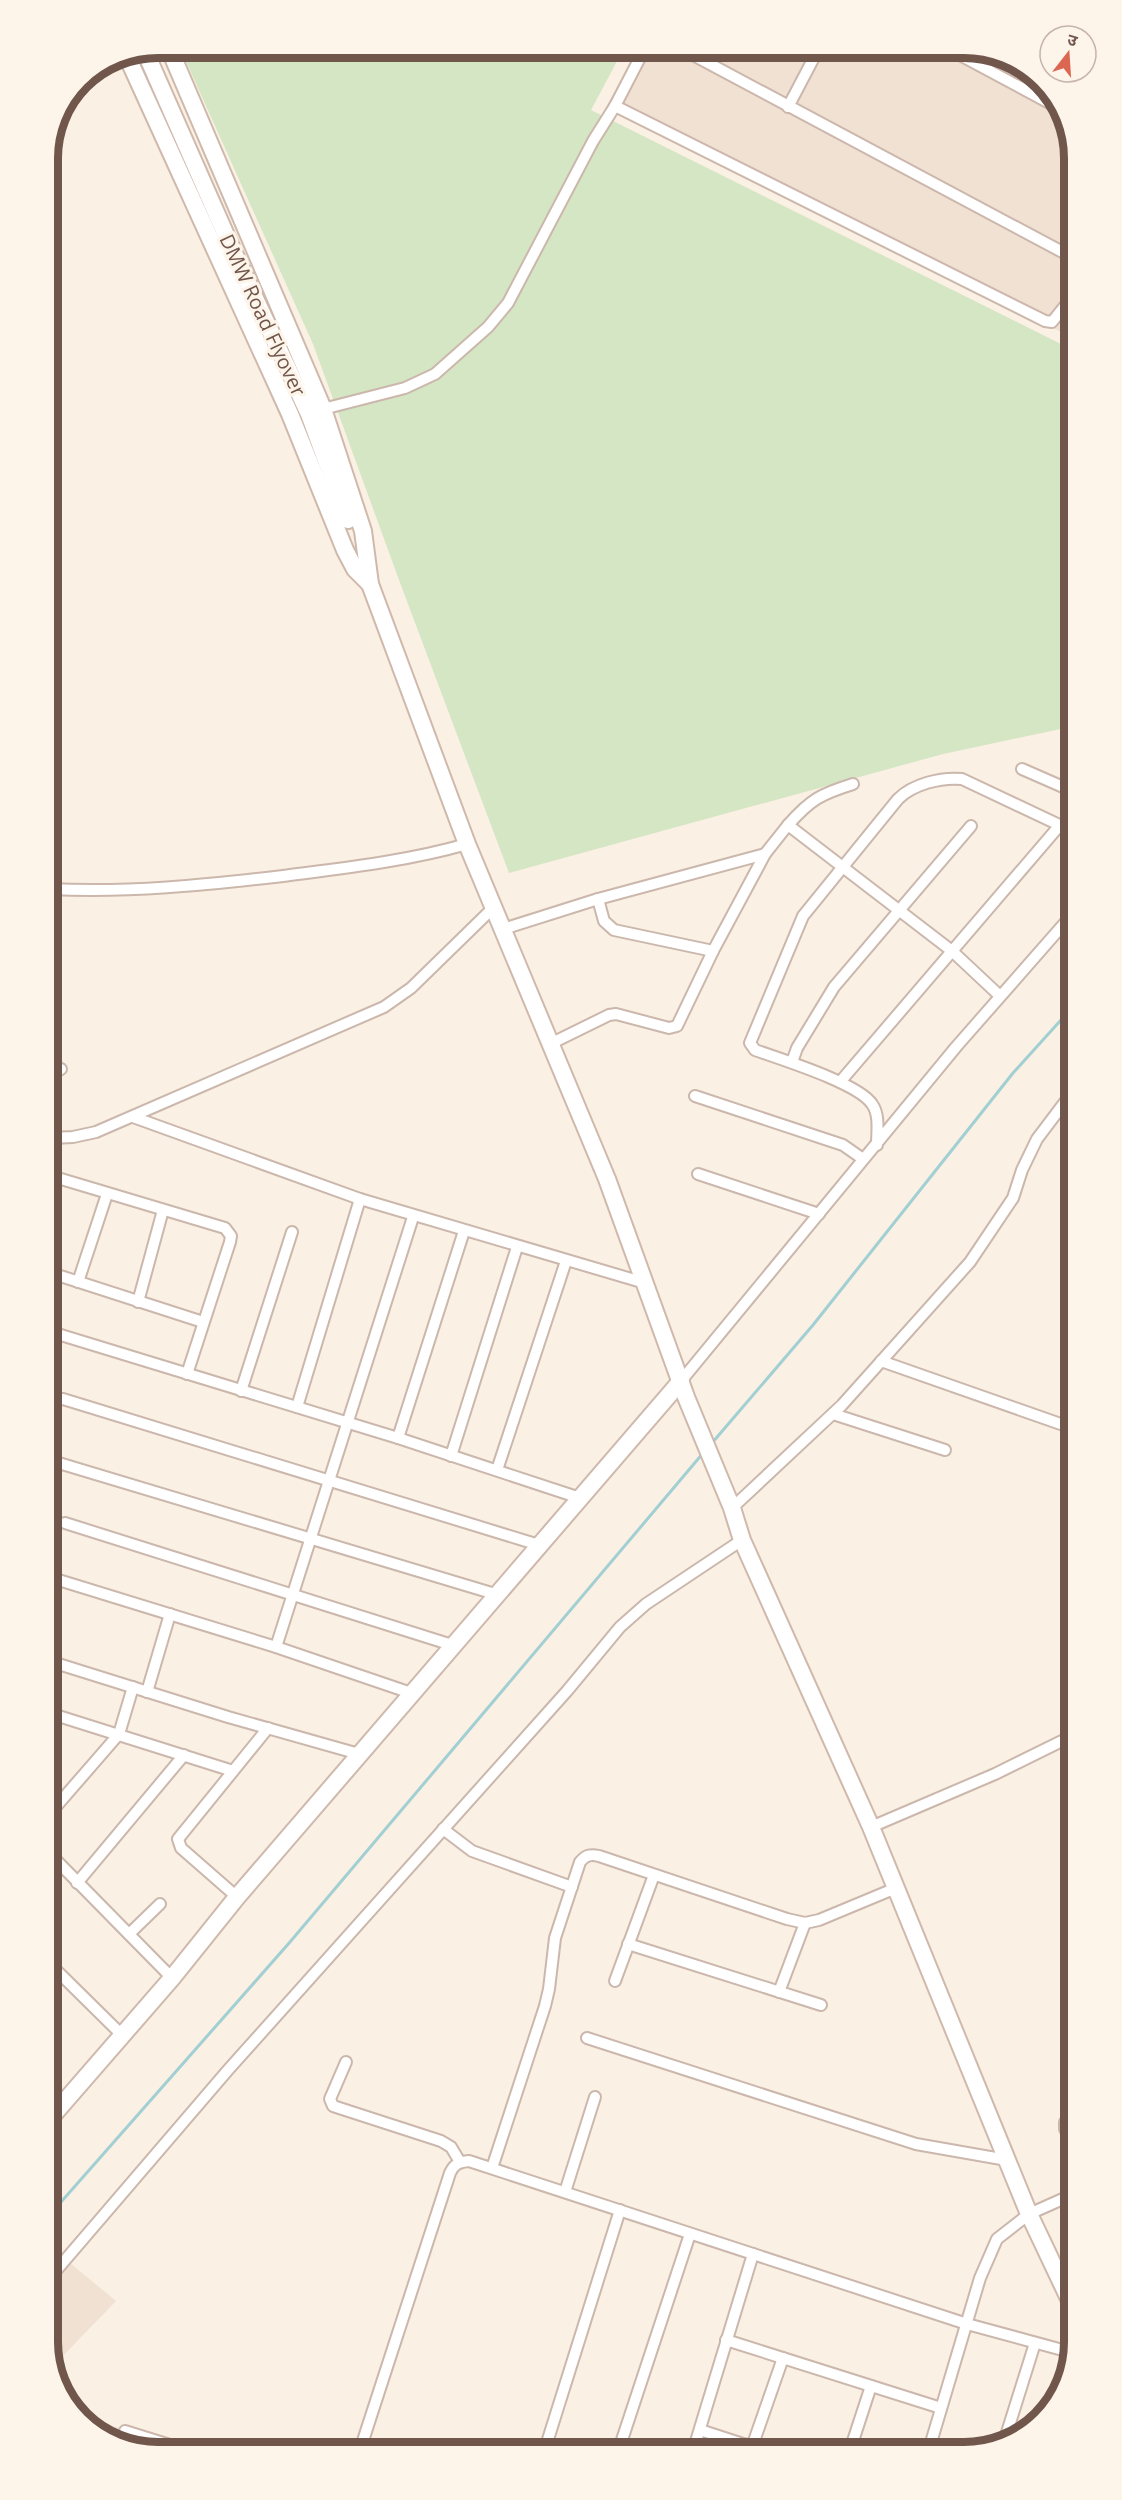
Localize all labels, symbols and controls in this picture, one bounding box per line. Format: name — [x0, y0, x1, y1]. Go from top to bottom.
north arrow — [1038, 24, 1098, 84]
text: उ — [1065, 28, 1081, 52]
street label: DMW Road Flyover — [214, 230, 312, 400]

